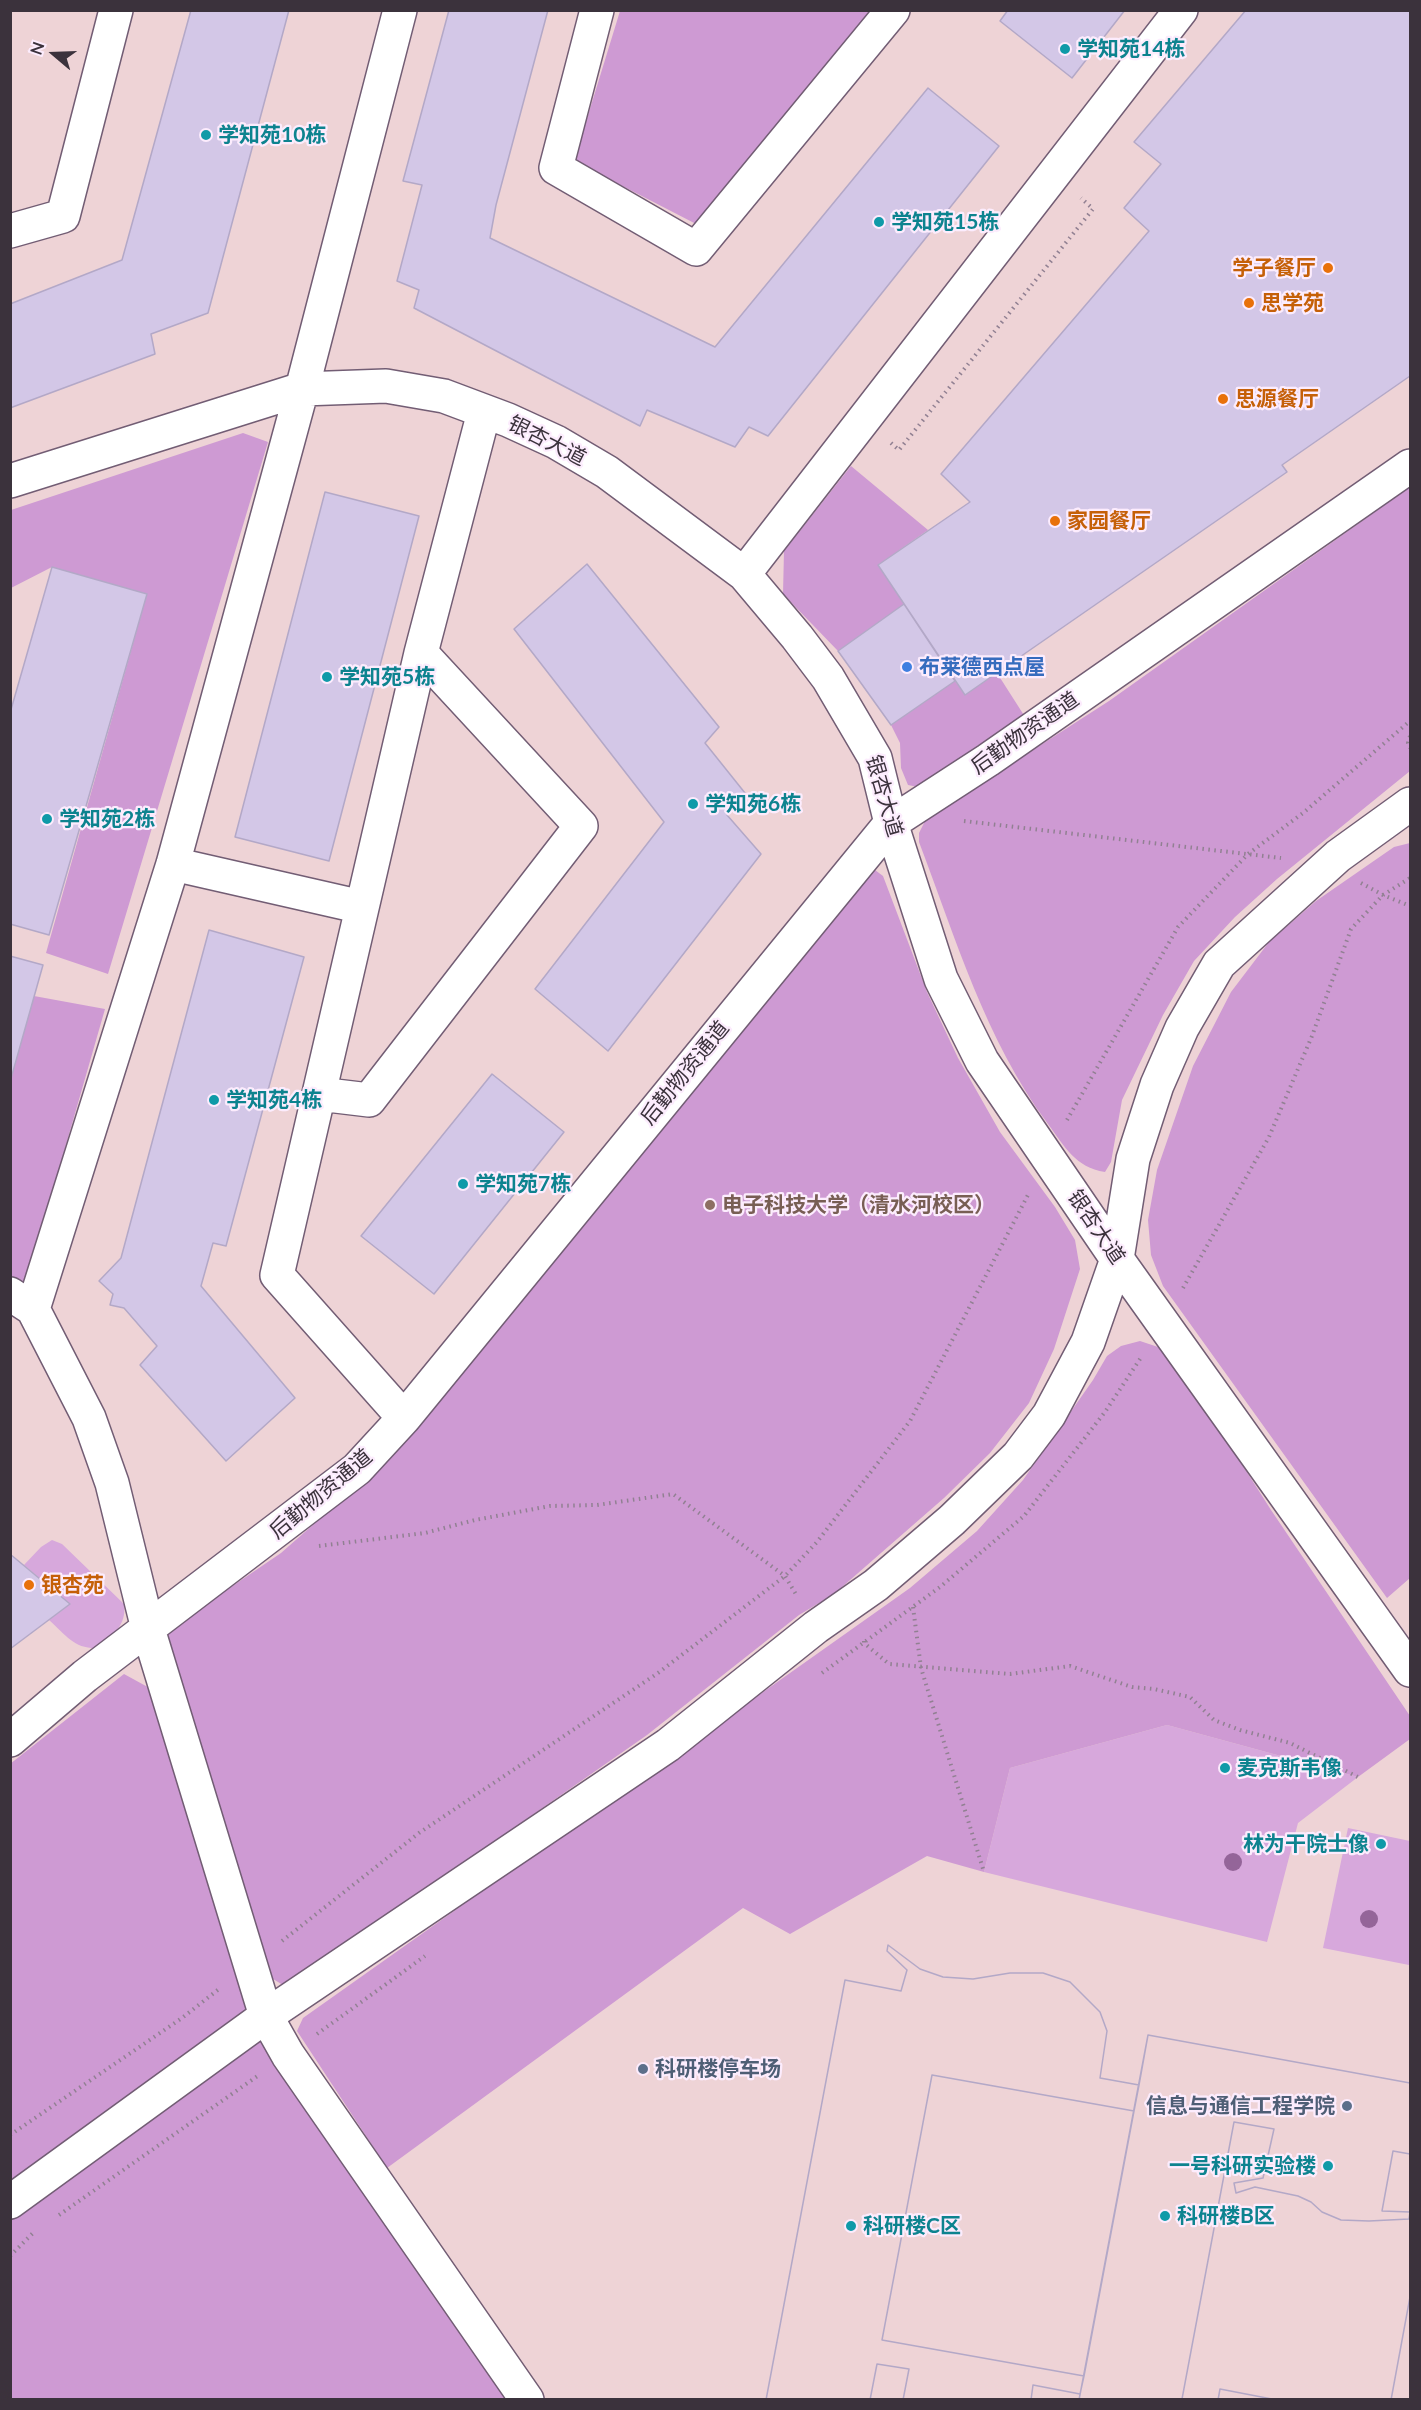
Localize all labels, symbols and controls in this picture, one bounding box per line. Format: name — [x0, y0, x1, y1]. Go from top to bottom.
north arrow — [24, 24, 84, 84]
place label: 学知苑14栋 — [1077, 36, 1185, 62]
text: N — [26, 39, 47, 57]
marker: 学知苑14栋 — [1058, 42, 1072, 56]
place label: 学知苑10栋 — [218, 122, 326, 148]
marker: 学知苑10栋 — [199, 128, 213, 142]
place label: 学知苑15栋 — [891, 209, 999, 235]
marker: 学知苑15栋 — [872, 215, 886, 229]
place label: 学子餐厅 — [1232, 255, 1316, 281]
marker: 学子餐厅 — [1321, 261, 1335, 275]
place label: 思学苑 — [1261, 290, 1324, 316]
marker: 思学苑 — [1242, 296, 1256, 310]
place label: 思源餐厅 — [1235, 386, 1319, 412]
marker: 思源餐厅 — [1216, 392, 1230, 406]
street label: 银杏大道 — [504, 411, 590, 471]
place label: 家园餐厅 — [1067, 508, 1151, 534]
marker: 家园餐厅 — [1048, 514, 1062, 528]
place label: 布莱德西点屋 — [919, 654, 1045, 680]
marker: 布莱德西点屋 — [900, 660, 914, 674]
place label: 学知苑5栋 — [339, 664, 435, 690]
marker: 学知苑5栋 — [320, 670, 334, 684]
street label: 后勤物资通道 — [966, 687, 1084, 779]
street label: 银杏大道 — [860, 752, 908, 840]
place label: 学知苑6栋 — [705, 791, 801, 817]
marker: 学知苑6栋 — [686, 797, 700, 811]
place label: 学知苑2栋 — [59, 806, 155, 832]
marker: 学知苑2栋 — [40, 812, 54, 826]
street label: 后勤物资通道 — [636, 1016, 734, 1130]
place label: 学知苑4栋 — [226, 1087, 322, 1113]
marker: 学知苑4栋 — [207, 1093, 221, 1107]
place label: 学知苑7栋 — [475, 1171, 571, 1197]
marker: 学知苑7栋 — [456, 1177, 470, 1191]
street label: 银杏大道 — [1062, 1185, 1130, 1269]
place label: 电子科技大学（清水河校区） — [722, 1192, 995, 1218]
marker: 电子科技大学（清水河校区） — [703, 1198, 717, 1212]
street label: 后勤物资通道 — [265, 1444, 377, 1544]
place label: 银杏苑 — [41, 1572, 104, 1598]
marker: 银杏苑 — [22, 1578, 36, 1592]
place label: 麦克斯韦像 — [1237, 1755, 1342, 1781]
marker: 麦克斯韦像 — [1218, 1761, 1232, 1775]
place label: 林为干院士像 — [1243, 1831, 1369, 1857]
marker: 林为干院士像 — [1374, 1837, 1388, 1851]
place label: 科研楼停车场 — [655, 2056, 781, 2082]
marker: 科研楼停车场 — [636, 2062, 650, 2076]
place label: 信息与通信工程学院 — [1146, 2093, 1335, 2119]
marker: 信息与通信工程学院 — [1340, 2099, 1354, 2113]
place label: 一号科研实验楼 — [1169, 2153, 1316, 2179]
marker: 一号科研实验楼 — [1321, 2159, 1335, 2173]
place label: 科研楼B区 — [1177, 2203, 1275, 2229]
marker: 科研楼B区 — [1158, 2209, 1172, 2223]
place label: 科研楼C区 — [863, 2213, 961, 2239]
marker: 科研楼C区 — [844, 2219, 858, 2233]

